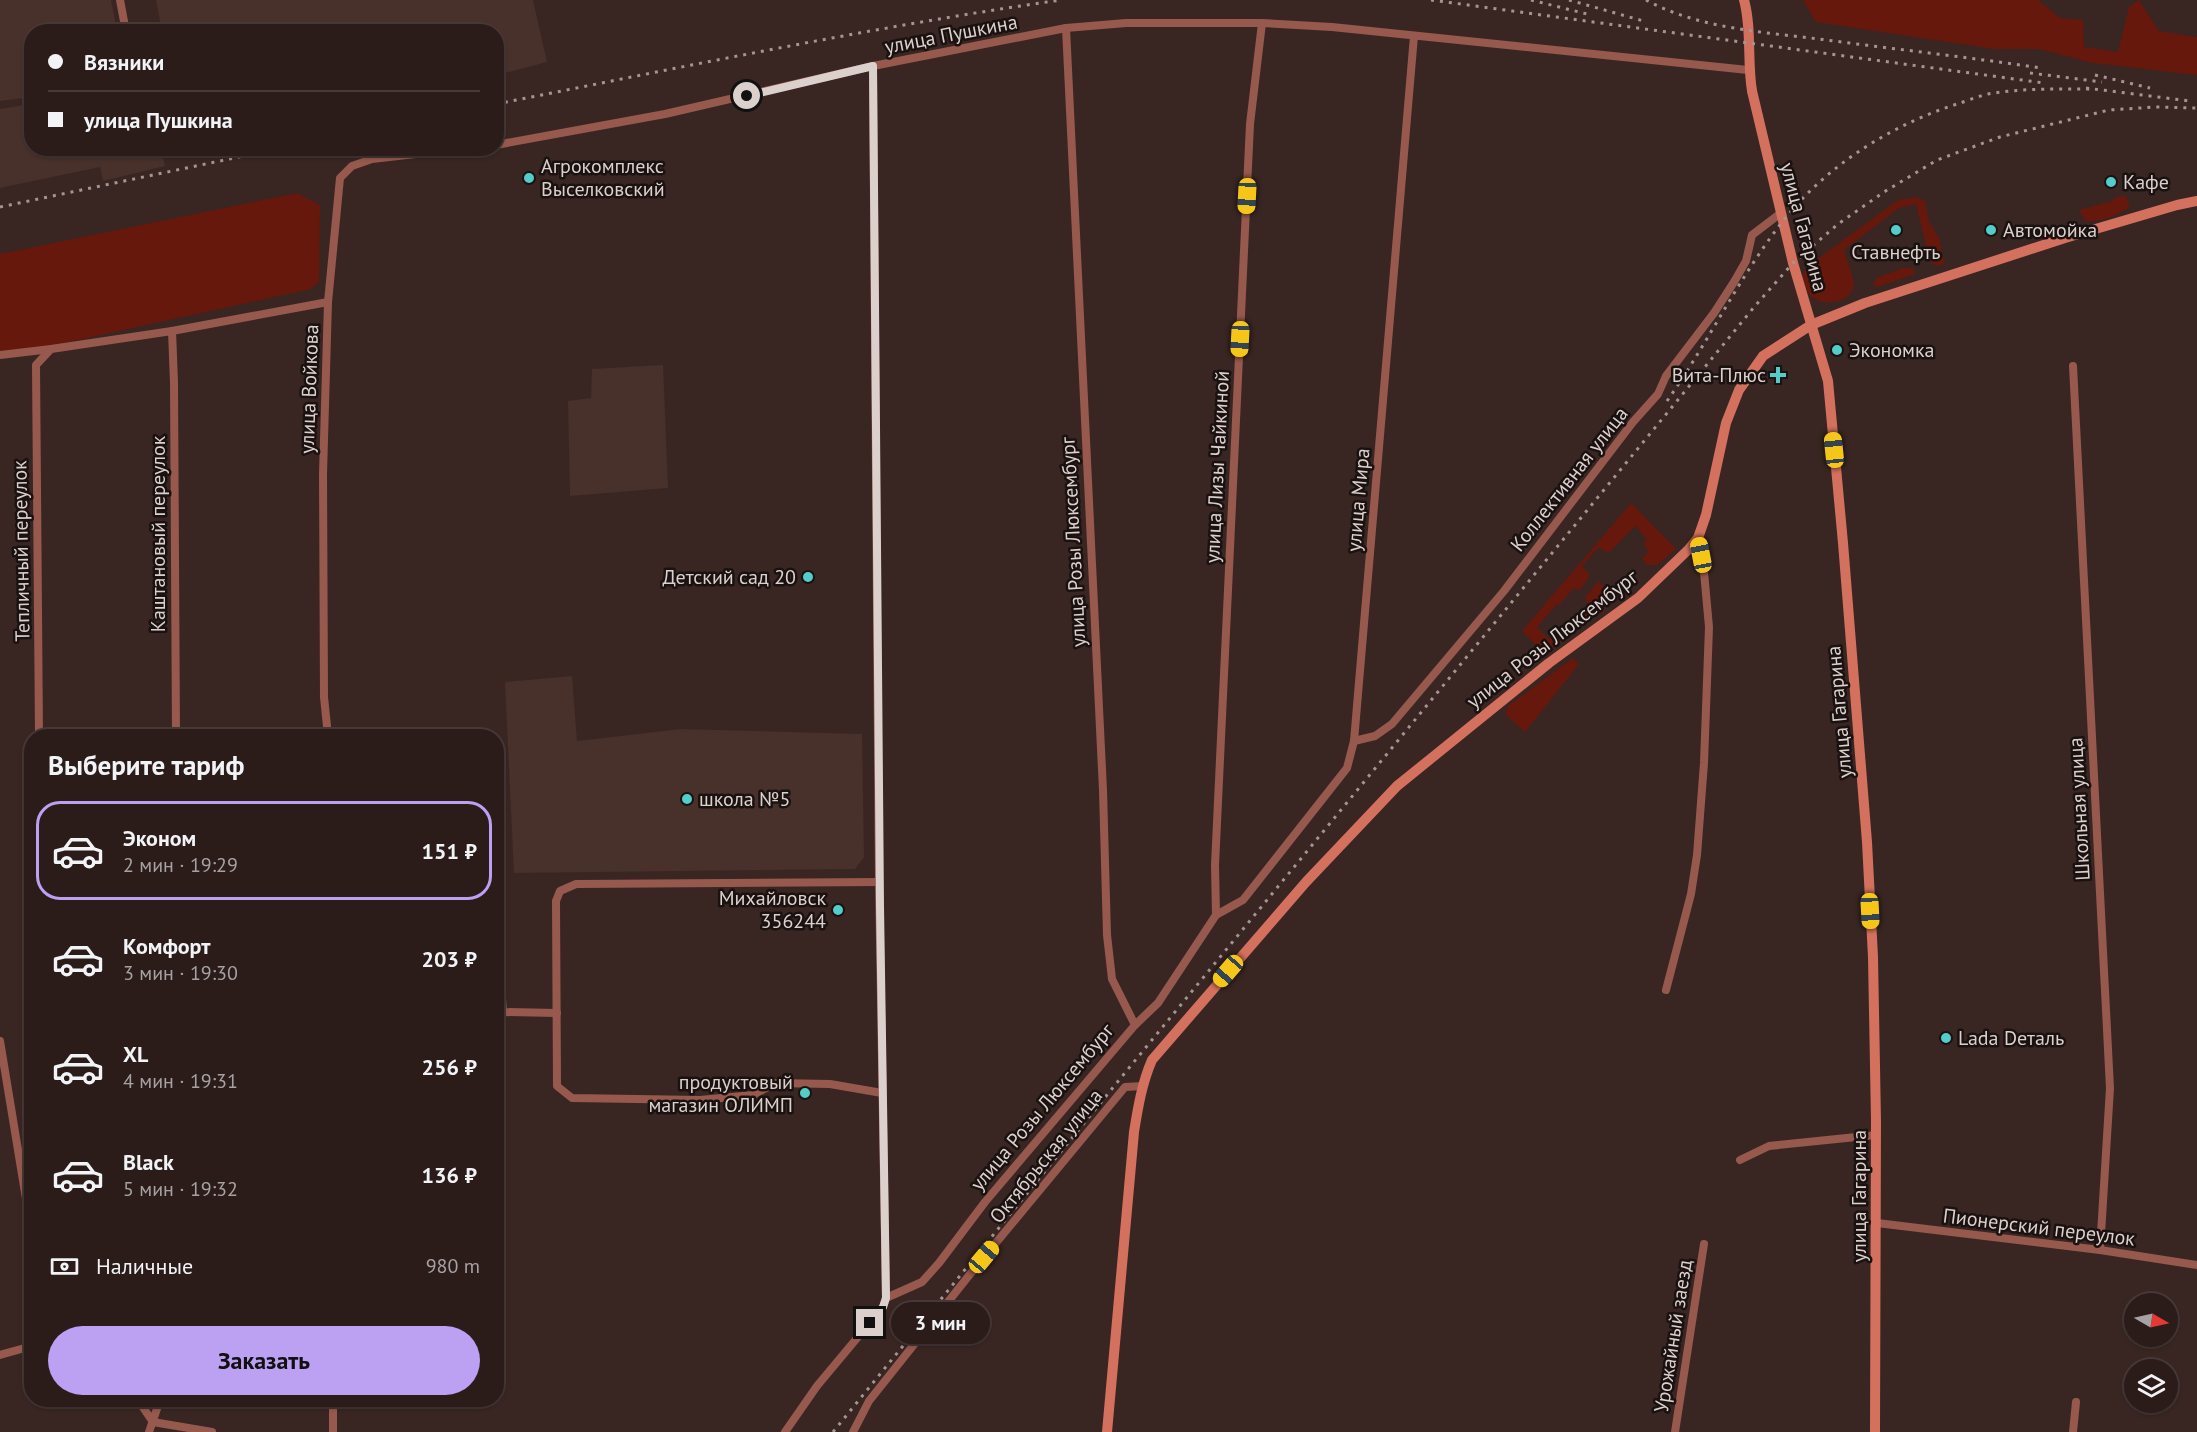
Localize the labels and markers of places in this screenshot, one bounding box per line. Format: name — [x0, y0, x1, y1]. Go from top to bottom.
place label: Агрокомплекс Выселковский — [541, 153, 665, 202]
place label: Кафе — [2123, 169, 2169, 195]
marker: Агрокомплекс Выселковский — [522, 171, 536, 185]
marker: Кафе — [2104, 175, 2118, 189]
place label: Автомойка — [2003, 217, 2097, 243]
marker: Ставнефть — [1889, 223, 1903, 237]
marker: Автомойка — [1984, 223, 1998, 237]
place label: Ставнефть — [1851, 239, 1941, 265]
place label: Экономка — [1849, 337, 1935, 363]
marker: Экономка — [1830, 343, 1844, 357]
place label: Вита-Плюс — [1672, 362, 1766, 388]
marker: Вита-Плюс — [1771, 368, 1785, 382]
place label: Детский сад 20 — [663, 564, 796, 590]
marker: Детский сад 20 — [801, 570, 815, 584]
place label: школа №5 — [699, 786, 790, 812]
marker: школа №5 — [680, 792, 694, 806]
place label: Михайловск 356244 — [719, 885, 826, 934]
marker: Михайловск 356244 — [831, 903, 845, 917]
place label: Lada Dеталь — [1958, 1025, 2064, 1051]
marker: Lada Dеталь — [1939, 1031, 1953, 1045]
place label: продуктовый магазин ОЛИМП — [648, 1069, 793, 1118]
marker: продуктовый магазин ОЛИМП — [798, 1086, 812, 1100]

